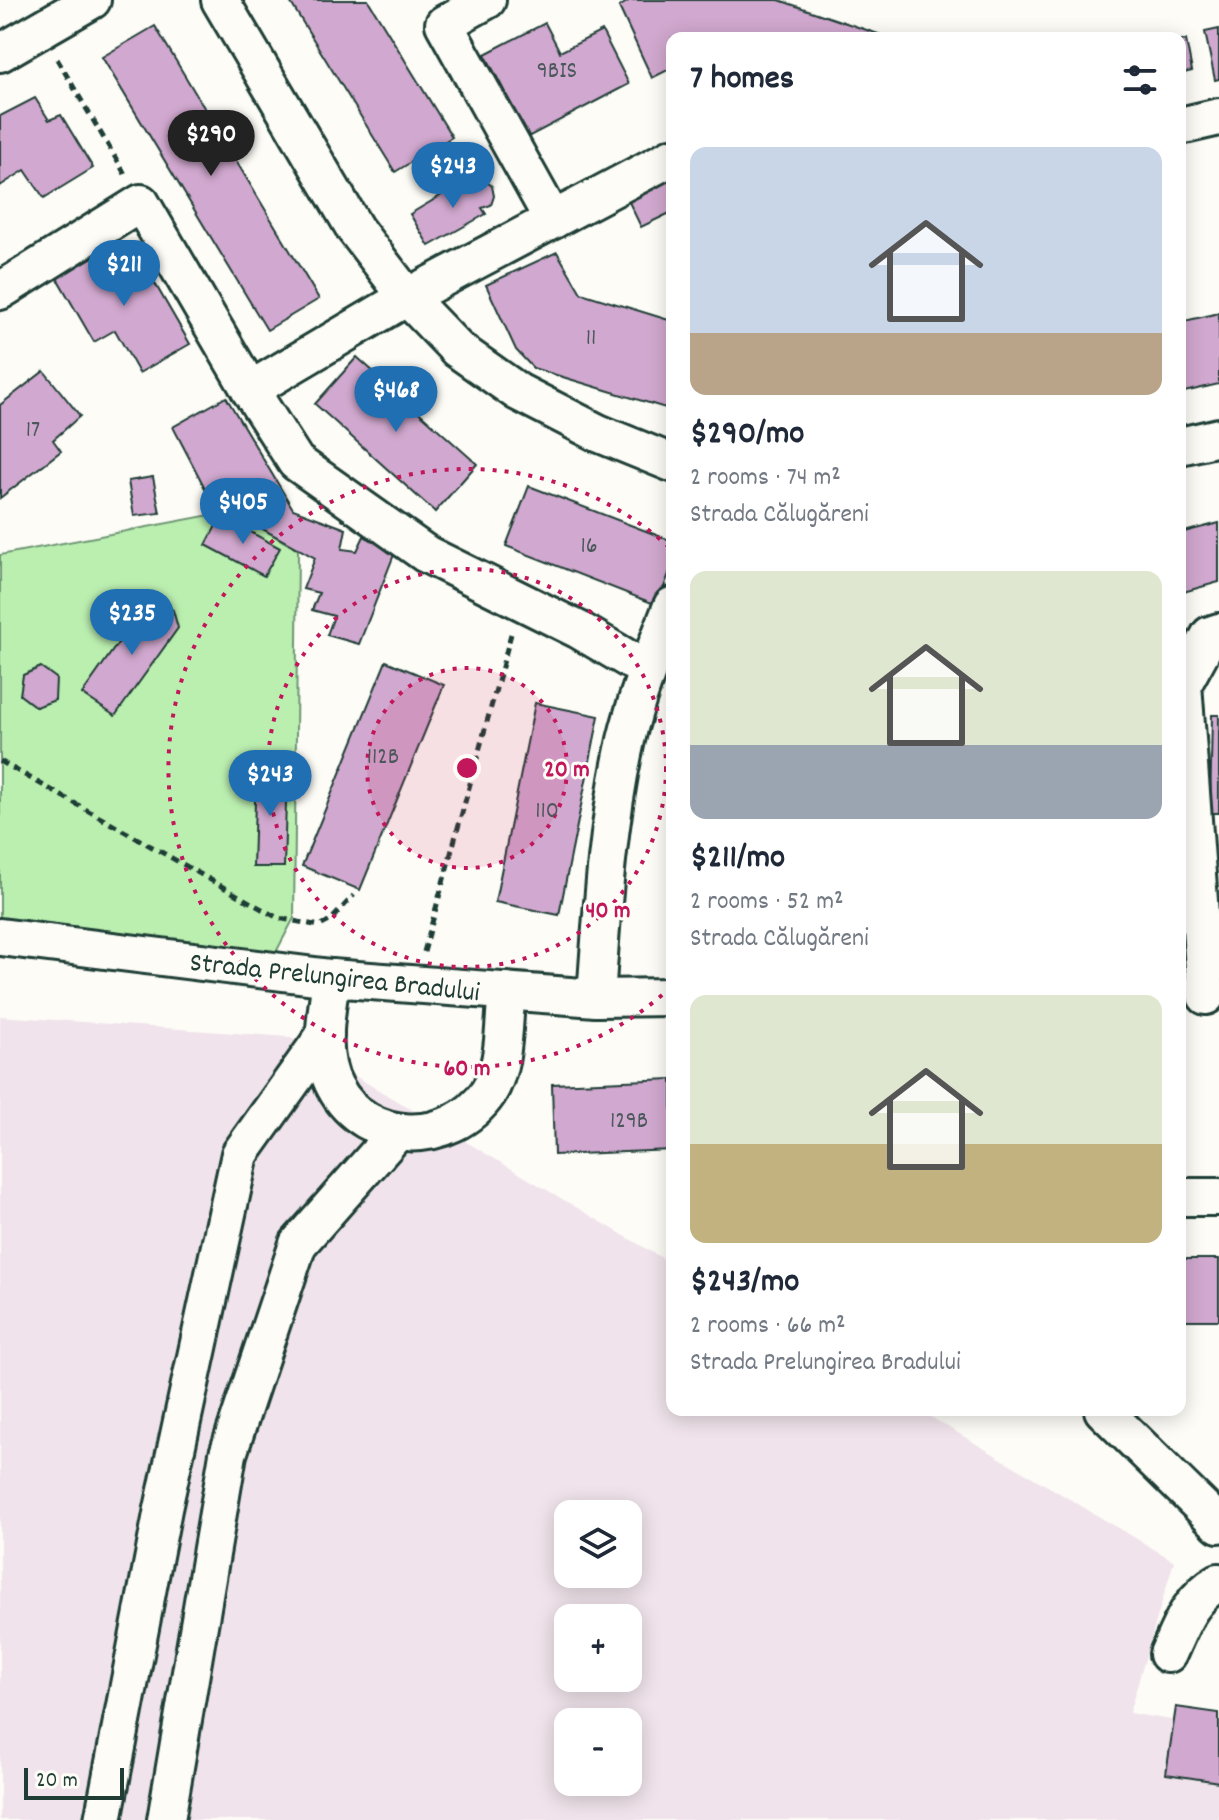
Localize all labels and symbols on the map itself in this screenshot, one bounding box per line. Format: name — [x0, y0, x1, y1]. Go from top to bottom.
house number: 9BIS — [537, 55, 577, 89]
pin: $290 — [164, 110, 258, 178]
pin: $243 — [406, 142, 500, 210]
pin: $211 — [77, 240, 171, 308]
house number: 11 — [586, 322, 596, 356]
pin: $468 — [349, 366, 443, 434]
house number: 17 — [26, 414, 40, 448]
pin: $405 — [196, 478, 290, 546]
house number: 16 — [580, 530, 598, 564]
pin: $235 — [85, 589, 179, 657]
house number: 112B — [367, 741, 399, 775]
pin: $243 — [223, 750, 317, 818]
centre of rings — [453, 754, 481, 782]
text: 20 m — [544, 754, 590, 788]
house number: 110 — [535, 795, 559, 829]
text: 40 m — [585, 895, 631, 929]
street label: Strada Prelungirea Bradului — [187, 945, 482, 1015]
text: 60 m — [444, 1053, 490, 1087]
house number: 129B — [610, 1105, 648, 1139]
scale bar — [24, 1764, 124, 1800]

